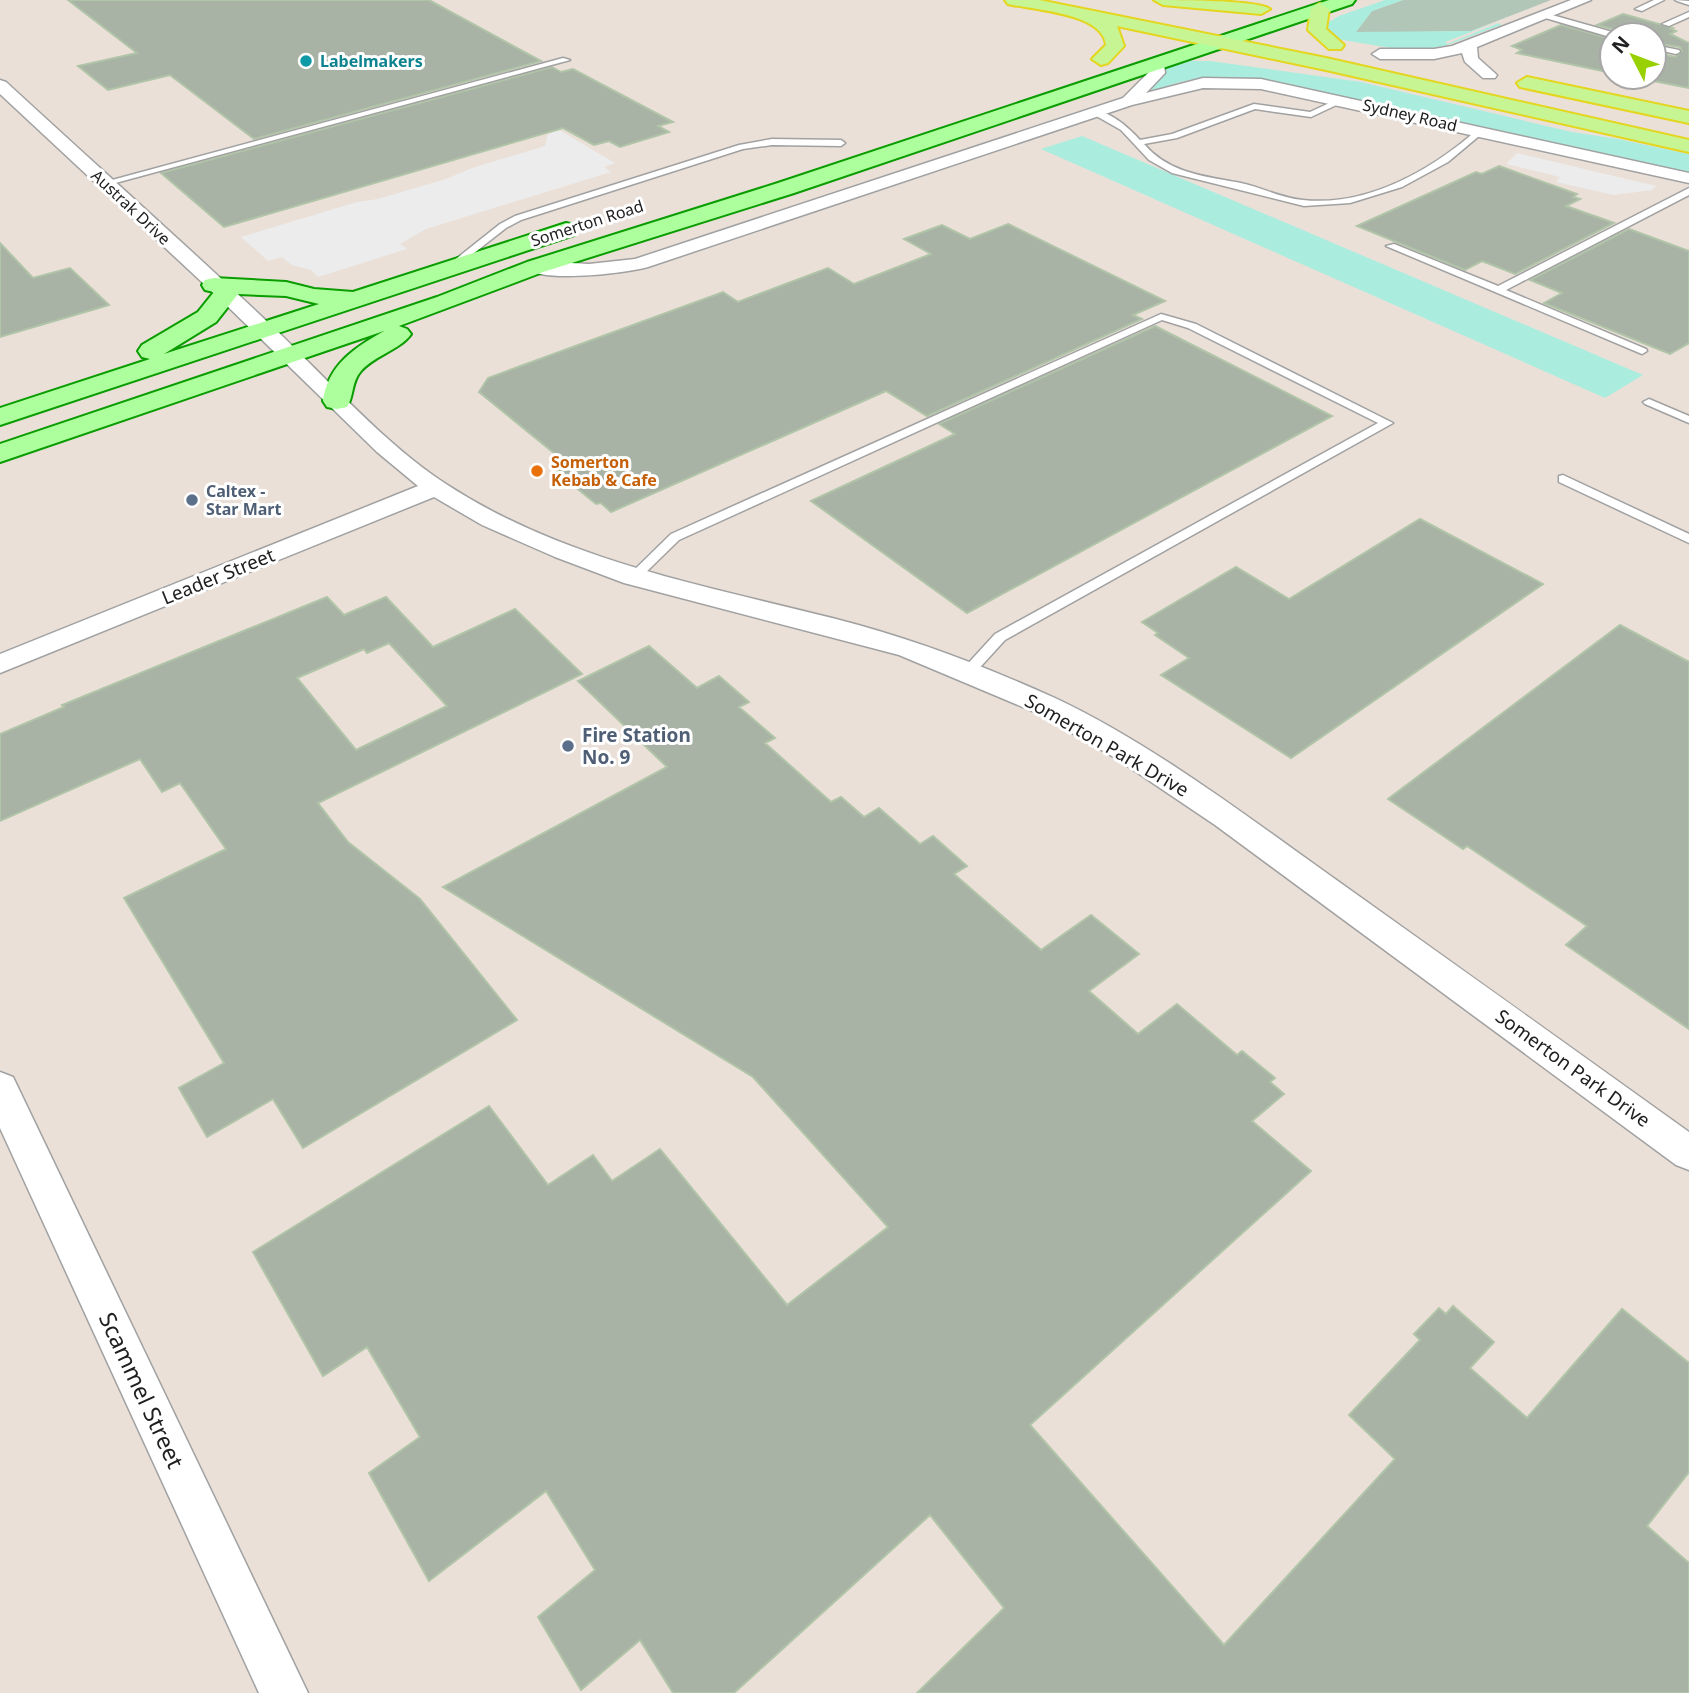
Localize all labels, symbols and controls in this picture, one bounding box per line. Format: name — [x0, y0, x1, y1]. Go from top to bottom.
north arrow — [1598, 21, 1668, 91]
text: N — [1606, 30, 1635, 59]
place label: Labelmakers — [320, 50, 423, 72]
marker: Labelmakers — [298, 53, 314, 69]
street label: Sydney Road — [1361, 93, 1459, 137]
street label: Austrak Drive — [87, 164, 175, 250]
street label: Somerton Road — [528, 194, 646, 252]
place label: Somerton Kebab & Cafe — [551, 451, 657, 491]
marker: Somerton Kebab & Cafe — [529, 463, 545, 479]
place label: Caltex - Star Mart — [206, 480, 281, 520]
marker: Caltex - Star Mart — [184, 492, 200, 508]
street label: Leader Street — [158, 542, 278, 610]
street label: Somerton Park Drive — [1020, 687, 1194, 803]
place label: Fire Station No. 9 — [582, 722, 691, 770]
marker: Fire Station No. 9 — [560, 738, 576, 754]
street label: Somerton Park Drive — [1490, 1003, 1656, 1133]
street label: Scammel Street — [92, 1307, 192, 1473]

